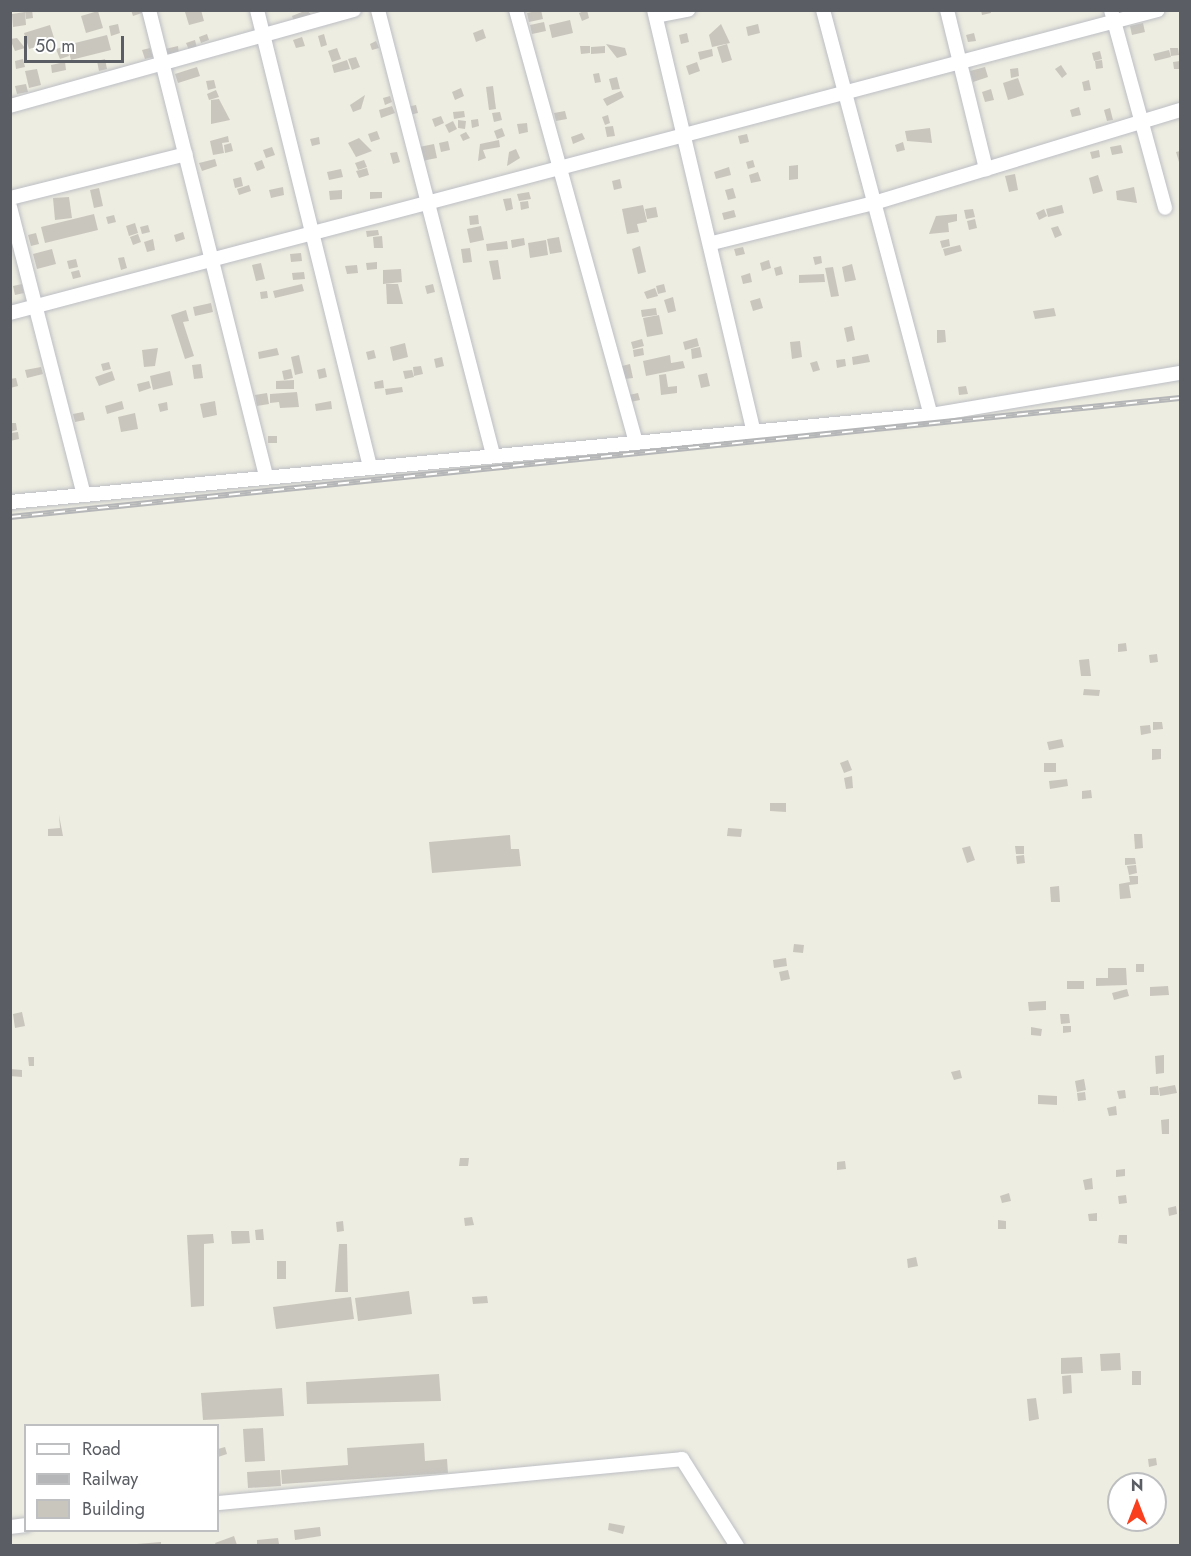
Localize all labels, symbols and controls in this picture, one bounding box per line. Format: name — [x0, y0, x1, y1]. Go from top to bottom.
scale bar — [27, 24, 128, 62]
text: 50 m — [35, 33, 75, 59]
legend — [24, 1424, 219, 1532]
text: Road — [82, 1436, 121, 1462]
text: Railway — [82, 1466, 138, 1492]
north arrow — [1107, 1472, 1167, 1532]
text: N — [1131, 1474, 1143, 1497]
text: Building — [82, 1496, 145, 1522]

